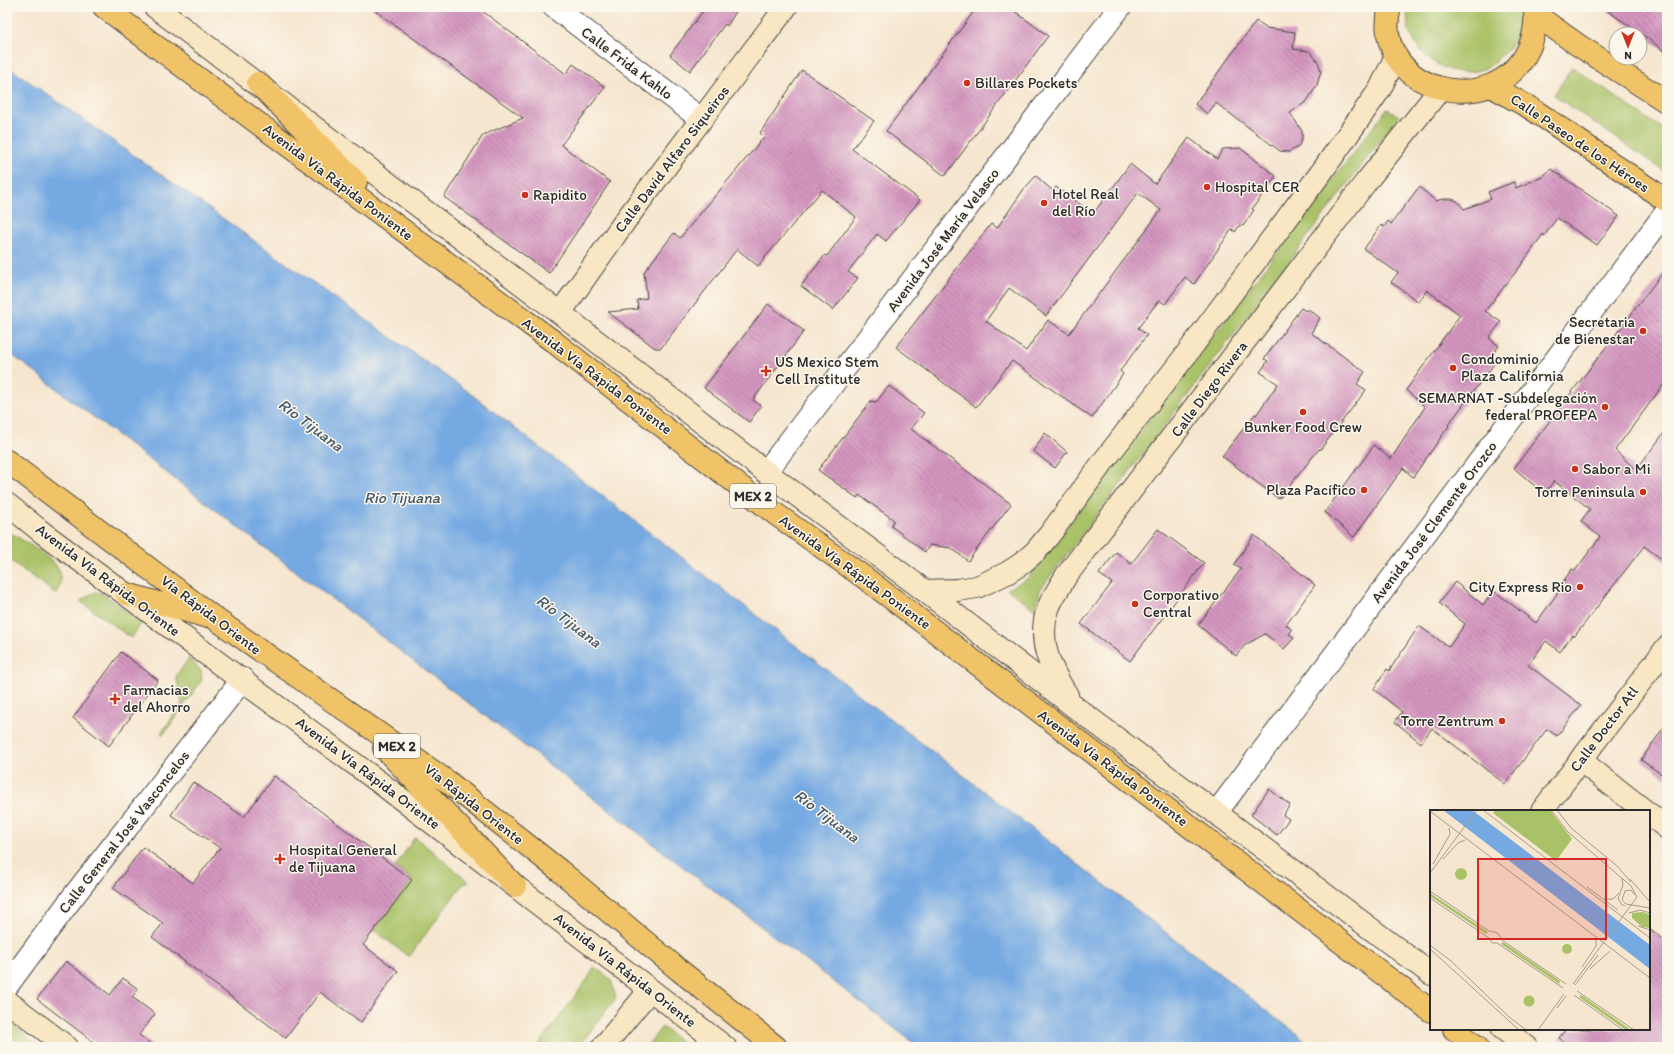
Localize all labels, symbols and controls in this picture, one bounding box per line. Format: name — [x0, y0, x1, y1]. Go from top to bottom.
street label: Calle Frida Kahlo — [578, 23, 676, 103]
north arrow — [1608, 26, 1648, 66]
text: N — [1624, 49, 1632, 62]
place label: Billares Pockets — [975, 74, 1078, 92]
marker: Billares Pockets — [962, 78, 972, 88]
street label: Calle David Alfaro Siqueiros — [611, 82, 733, 236]
street label: Calle Paseo de los Héroes — [1507, 90, 1653, 196]
street label: Avenida Vía Rápida Poniente — [259, 120, 417, 244]
street label: Avenida José María Velasco — [883, 165, 1003, 315]
place label: Hospital CER — [1215, 178, 1300, 196]
marker: Hospital CER — [1202, 182, 1212, 192]
place label: Hotel Real del Río — [1052, 185, 1120, 220]
place label: Rapidito — [533, 186, 587, 204]
marker: Rapidito — [520, 190, 530, 200]
marker: Hotel Real del Río — [1039, 198, 1049, 208]
place label: Secretaria de Bienestar — [1555, 313, 1636, 348]
street label: Avenida Vía Rápida Poniente — [518, 314, 676, 438]
marker: Secretaria de Bienestar — [1638, 326, 1648, 336]
street label: Calle Diego Rivera — [1167, 337, 1251, 441]
place label: Condominio Plaza California — [1461, 350, 1564, 385]
place label: US Mexico Stem Cell Institute — [775, 353, 879, 388]
marker: Condominio Plaza California — [1448, 363, 1458, 373]
marker: US Mexico Stem Cell Institute — [760, 365, 772, 377]
place label: SEMARNAT -Subdelegación federal PROFEPA — [1418, 389, 1597, 424]
water label: Río Tijuana — [275, 394, 348, 456]
marker: SEMARNAT -Subdelegación federal PROFEPA — [1600, 402, 1610, 412]
marker: Bunker Food Crew — [1298, 407, 1308, 417]
place label: Bunker Food Crew — [1244, 418, 1362, 436]
street label: Avenida José Clemente Orozco — [1367, 438, 1501, 606]
place label: Sabor a Mi — [1583, 460, 1651, 478]
marker: Sabor a Mi — [1570, 464, 1580, 474]
place label: Plaza Pacífico — [1266, 481, 1356, 499]
place label: Torre Peninsula — [1535, 483, 1635, 501]
road number: MEX 2 — [730, 484, 776, 508]
marker: Plaza Pacífico — [1359, 485, 1369, 495]
marker: Torre Peninsula — [1638, 487, 1648, 497]
water label: Rio Tijuana — [364, 488, 441, 507]
street label: Avenida Vía Rápida Poniente — [776, 511, 934, 633]
street label: Avenida Vía Rápida Oriente — [32, 520, 184, 640]
street label: Vía Rápida Oriente — [157, 571, 265, 659]
place label: City Express Rio — [1469, 578, 1572, 596]
marker: City Express Rio — [1575, 582, 1585, 592]
place label: Corporativo Central — [1143, 586, 1219, 621]
water label: Río Tijuana — [533, 590, 606, 652]
marker: Corporativo Central — [1130, 599, 1140, 609]
place label: Farmacias del Ahorro — [123, 681, 190, 716]
street label: Calle Doctor Atl — [1566, 682, 1642, 775]
marker: Farmacias del Ahorro — [110, 694, 120, 704]
street label: Avenida Vía Rápida Poniente — [1034, 706, 1192, 830]
place label: Torre Zentrum — [1401, 712, 1494, 730]
street label: Avenida Vía Rápida Oriente — [292, 713, 444, 833]
marker: Torre Zentrum — [1497, 716, 1507, 726]
road number: MEX 2 — [374, 734, 420, 758]
street label: Calle General José Vasconcelos — [55, 747, 193, 917]
street label: Vía Rápida Oriente — [421, 760, 527, 848]
water label: Río Tijuana — [791, 785, 864, 847]
inset map — [1430, 810, 1650, 1030]
place label: Hospital General de Tijuana — [289, 841, 397, 876]
marker: Hospital General de Tijuana — [274, 853, 286, 865]
street label: Avenida Vía Rápida Oriente — [550, 909, 700, 1031]

